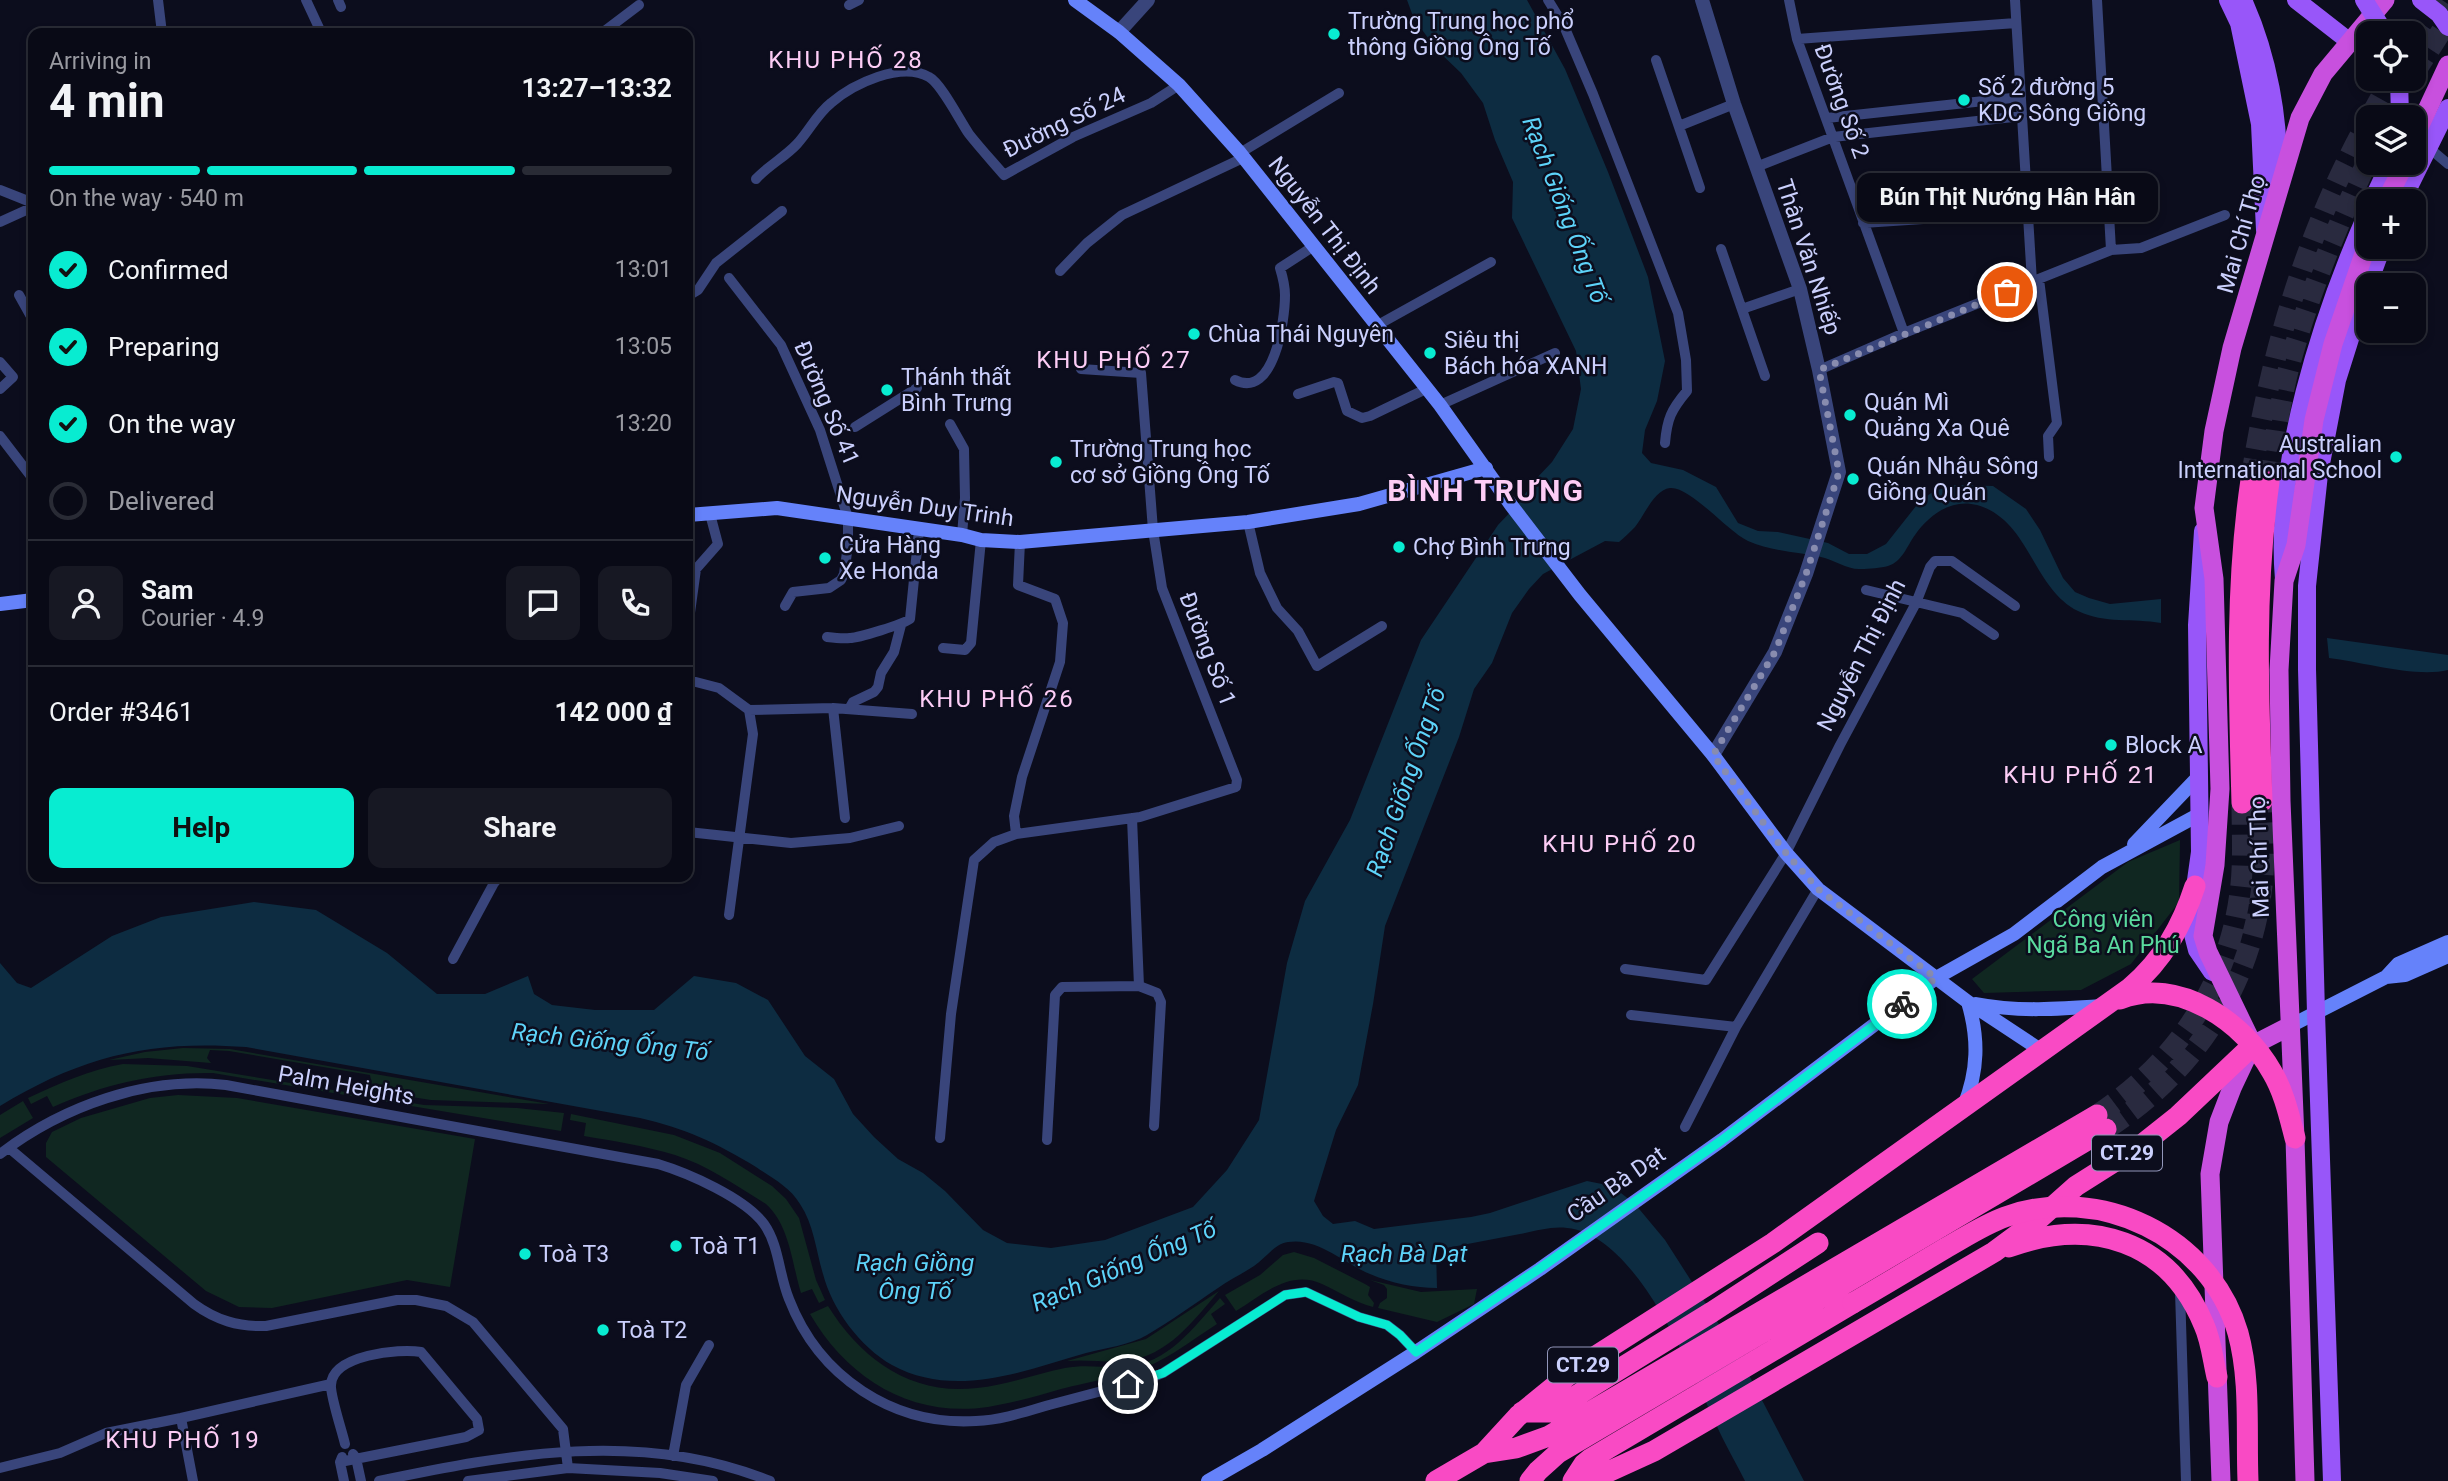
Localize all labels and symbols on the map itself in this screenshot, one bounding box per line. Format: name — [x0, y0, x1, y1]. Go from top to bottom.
place label: Trường Trung học phổ thông Giồng Ông Tố — [1348, 8, 1574, 61]
marker: Trường Trung học phổ thông Giồng Ông Tố — [1326, 26, 1342, 42]
street label: Đường Số 2 — [1808, 40, 1875, 162]
district label: KHU PHỐ 28 — [768, 44, 924, 74]
place label: Số 2 đường 5 KDC Sông Giồng — [1978, 74, 2146, 127]
street label: Đường Số 24 — [999, 81, 1130, 164]
marker: Số 2 đường 5 KDC Sông Giồng — [1956, 92, 1972, 108]
water label: Rạch Giống Ống Tố — [1516, 112, 1616, 310]
street label: Nguyễn Thị Định — [1263, 151, 1387, 299]
street label: Mai Chí Thọ — [2212, 172, 2271, 296]
callout: Bún Thịt Nướng Hân Hân — [1856, 173, 2158, 222]
street label: Thân Văn Nhiếp — [1771, 176, 1846, 338]
pin — [1977, 262, 2037, 322]
place label: Chùa Thái Nguyên — [1208, 321, 1394, 348]
marker: Chùa Thái Nguyên — [1186, 326, 1202, 342]
place label: Siêu thị Bách hóa XANH — [1444, 327, 1608, 380]
street label: Đường Số 41 — [788, 337, 865, 469]
district label: KHU PHỐ 27 — [1036, 344, 1192, 374]
marker: Siêu thị Bách hóa XANH — [1422, 345, 1438, 361]
place label: Thánh thất Bình Trưng — [901, 364, 1012, 417]
marker: Thánh thất Bình Trưng — [879, 382, 895, 398]
place label: Quán Mì Quảng Xa Quê — [1864, 389, 2010, 442]
marker: Quán Mì Quảng Xa Quê — [1842, 407, 1858, 423]
place label: Australian International School — [2177, 431, 2382, 484]
place label: Trường Trung học cơ sở Giồng Ông Tố — [1070, 436, 1271, 489]
marker: Australian International School — [2388, 449, 2404, 465]
place label: Quán Nhậu Sông Giồng Quán — [1867, 453, 2039, 506]
marker: Trường Trung học cơ sở Giồng Ông Tố — [1048, 454, 1064, 470]
marker: Quán Nhậu Sông Giồng Quán — [1845, 471, 1861, 487]
district label: BÌNH TRƯNG — [1387, 473, 1585, 508]
street label: Nguyễn Duy Trinh — [834, 481, 1015, 532]
place label: Cửa Hàng Xe Honda — [839, 532, 941, 585]
place label: Chợ Bình Trưng — [1413, 534, 1571, 561]
marker: Chợ Bình Trưng — [1391, 539, 1407, 555]
marker: Cửa Hàng Xe Honda — [817, 550, 833, 566]
street label: Nguyễn Thị Định — [1812, 575, 1911, 736]
street label: Đường Số 1 — [1174, 589, 1242, 710]
water label: Rạch Giống Ống Tố — [1359, 681, 1452, 880]
district label: KHU PHỐ 26 — [919, 683, 1075, 713]
place label: Block A — [2125, 732, 2202, 759]
marker: Block A — [2103, 737, 2119, 753]
district label: KHU PHỐ 21 — [2003, 759, 2159, 789]
street label: Mai Chí Thọ — [2244, 796, 2275, 918]
district label: KHU PHỐ 20 — [1542, 828, 1698, 858]
park label: Công viên Ngã Ba An Phú — [2026, 906, 2180, 959]
courier — [1867, 969, 1937, 1039]
water label: Rạch Giống Ống Tố — [510, 1016, 713, 1067]
street label: Palm Heights — [276, 1060, 416, 1111]
road number: CT.29 — [2092, 1136, 2162, 1170]
street label: Cầu Bà Dạt — [1562, 1141, 1671, 1228]
water label: Rạch Giống Ống Tố — [1027, 1212, 1223, 1318]
place label: Toà T1 — [690, 1233, 760, 1260]
marker: Toà T1 — [668, 1238, 684, 1254]
water label: Rạch Bà Dạt — [1341, 1240, 1468, 1268]
place label: Toà T3 — [539, 1241, 609, 1268]
marker: Toà T3 — [517, 1246, 533, 1262]
water label: Rạch Giồng Ông Tố — [856, 1249, 974, 1305]
place label: Toà T2 — [617, 1317, 687, 1344]
marker: Toà T2 — [595, 1322, 611, 1338]
road number: CT.29 — [1548, 1348, 1618, 1382]
pin — [1098, 1354, 1158, 1414]
district label: KHU PHỐ 19 — [105, 1424, 261, 1454]

